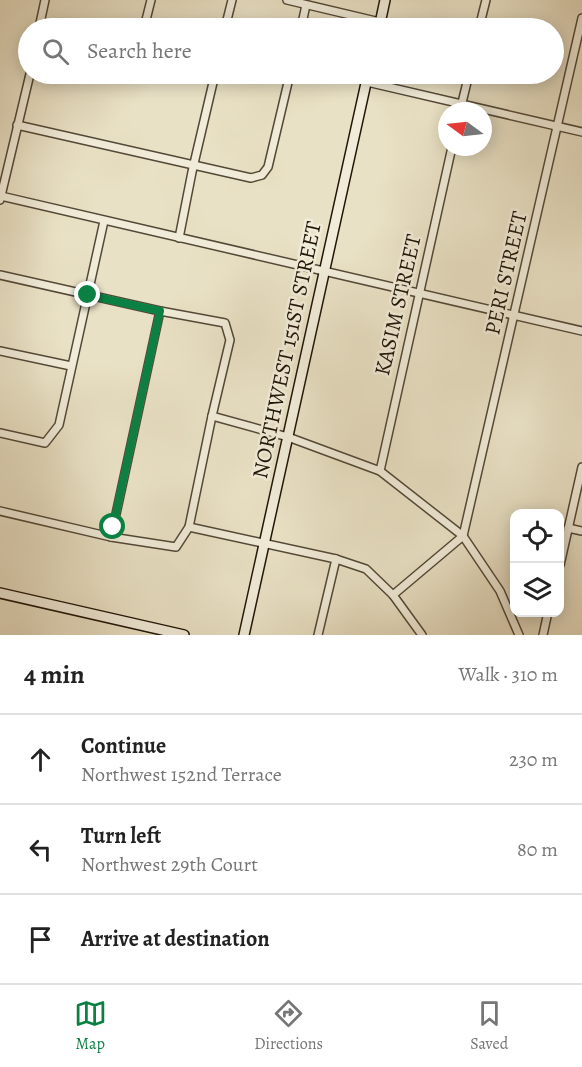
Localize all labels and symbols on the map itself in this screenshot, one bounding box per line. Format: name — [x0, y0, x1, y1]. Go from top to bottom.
north arrow — [438, 102, 492, 156]
street label: PERI STREET — [477, 208, 535, 338]
street label: NORTHWEST 151ST STREET — [245, 219, 329, 481]
street label: KASIM STREET — [367, 231, 429, 379]
route end — [74, 281, 100, 307]
route start — [99, 513, 125, 539]

